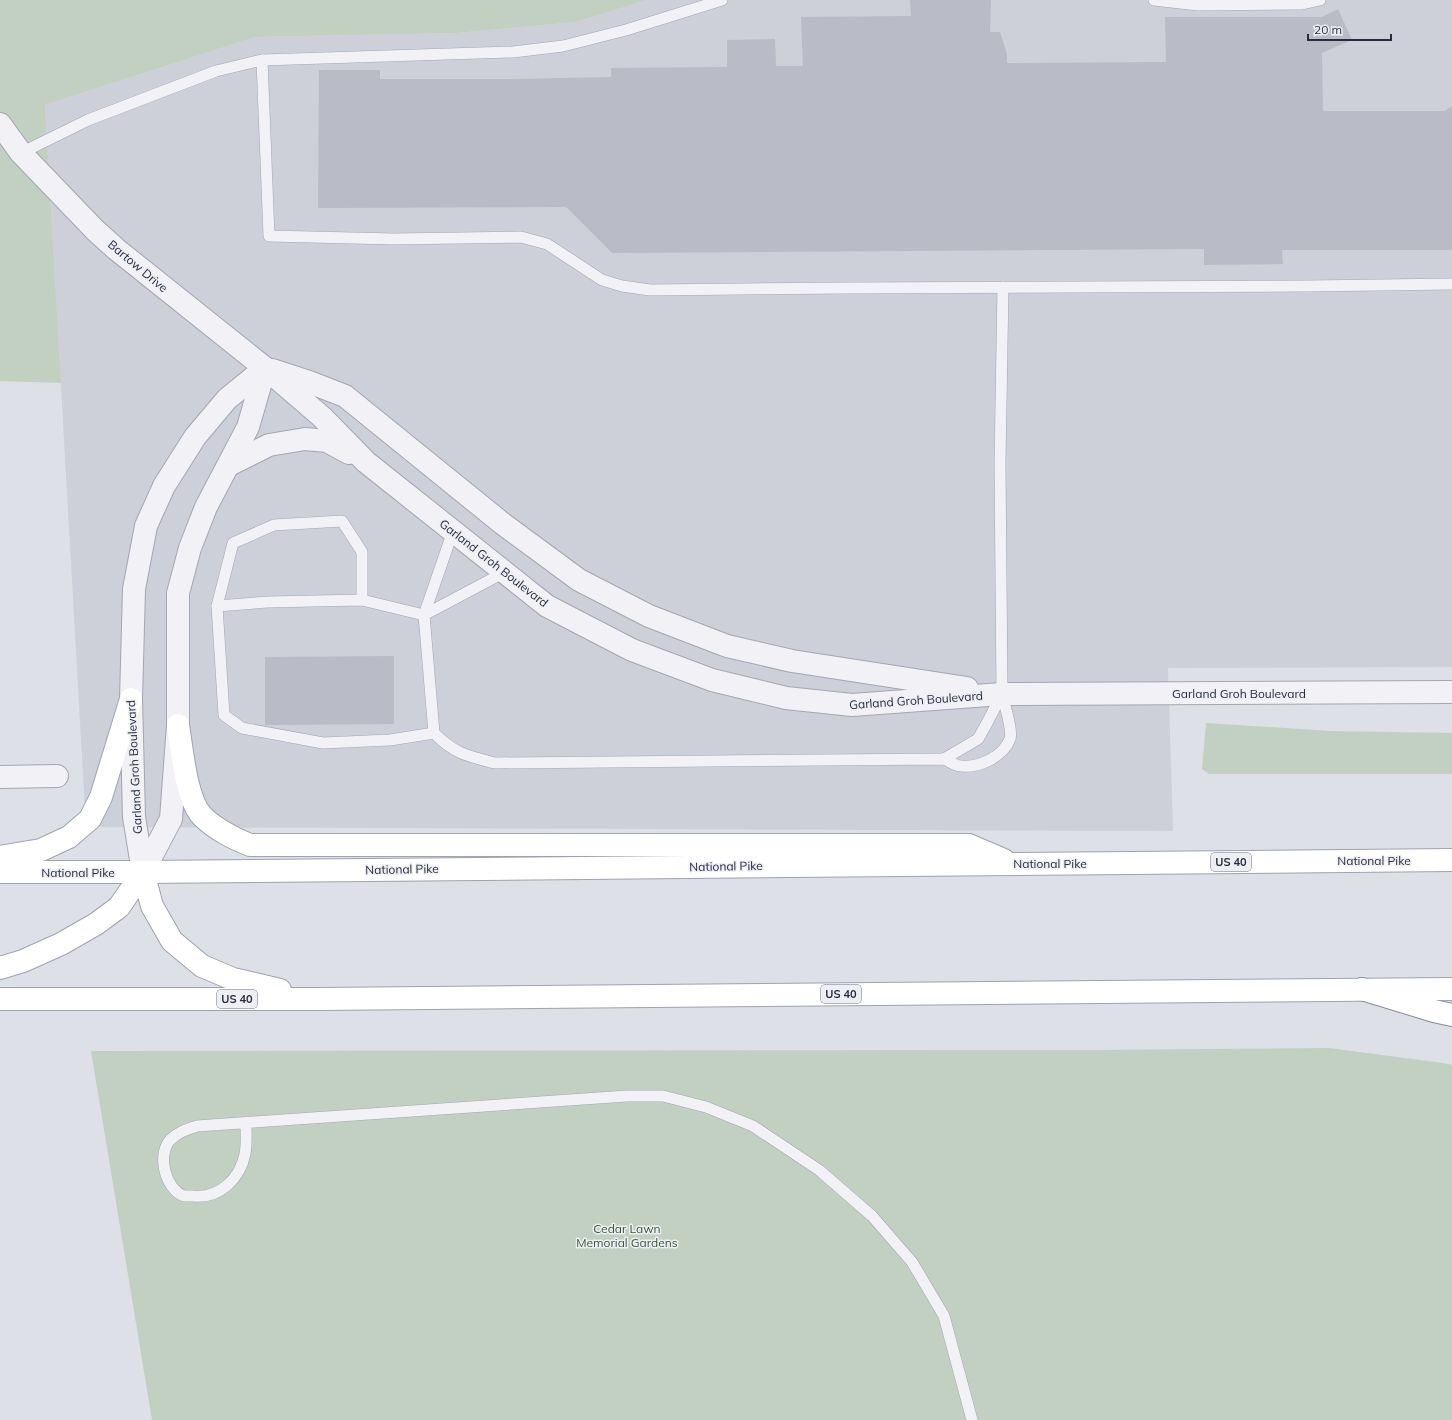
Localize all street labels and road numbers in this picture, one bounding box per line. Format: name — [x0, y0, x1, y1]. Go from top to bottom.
street label: Bartow Drive — [105, 237, 171, 295]
street label: Garland Groh Boulevard — [437, 516, 551, 610]
street label: Garland Groh Boulevard — [1172, 686, 1306, 701]
street label: Garland Groh Boulevard — [849, 688, 983, 712]
street label: Garland Groh Boulevard — [123, 700, 145, 834]
road number: US 40 — [1211, 853, 1251, 871]
street label: National Pike — [1337, 853, 1411, 868]
street label: National Pike — [1013, 856, 1087, 871]
street label: National Pike — [689, 858, 763, 874]
street label: National Pike — [365, 861, 439, 877]
street label: National Pike — [41, 865, 115, 880]
road number: US 40 — [821, 985, 861, 1003]
road number: US 40 — [217, 990, 257, 1008]

